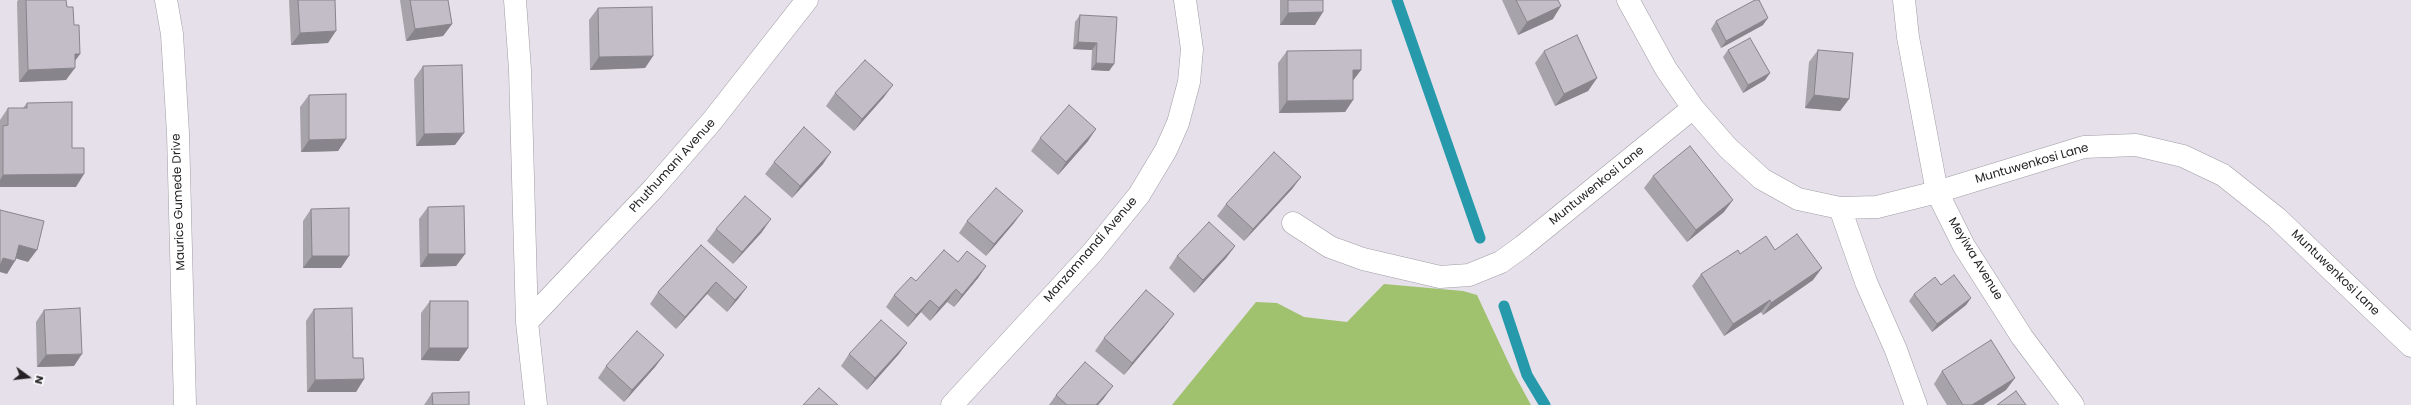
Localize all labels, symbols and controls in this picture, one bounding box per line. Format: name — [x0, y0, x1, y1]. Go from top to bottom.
street label: Phuthumani Avenue — [627, 116, 719, 216]
street label: Maurice Gumede Drive — [169, 133, 189, 271]
street label: Muntuwenkosi Lane — [1974, 141, 2090, 187]
street label: Muntuwenkosi Lane — [1547, 143, 1647, 229]
street label: Manzamnandi Avenue — [1041, 194, 1141, 306]
street label: Meyiwa Avenue — [1945, 215, 2005, 303]
street label: Muntuwenkosi Lane — [2288, 227, 2382, 319]
north arrow — [8, 357, 48, 397]
text: N — [31, 374, 48, 386]

